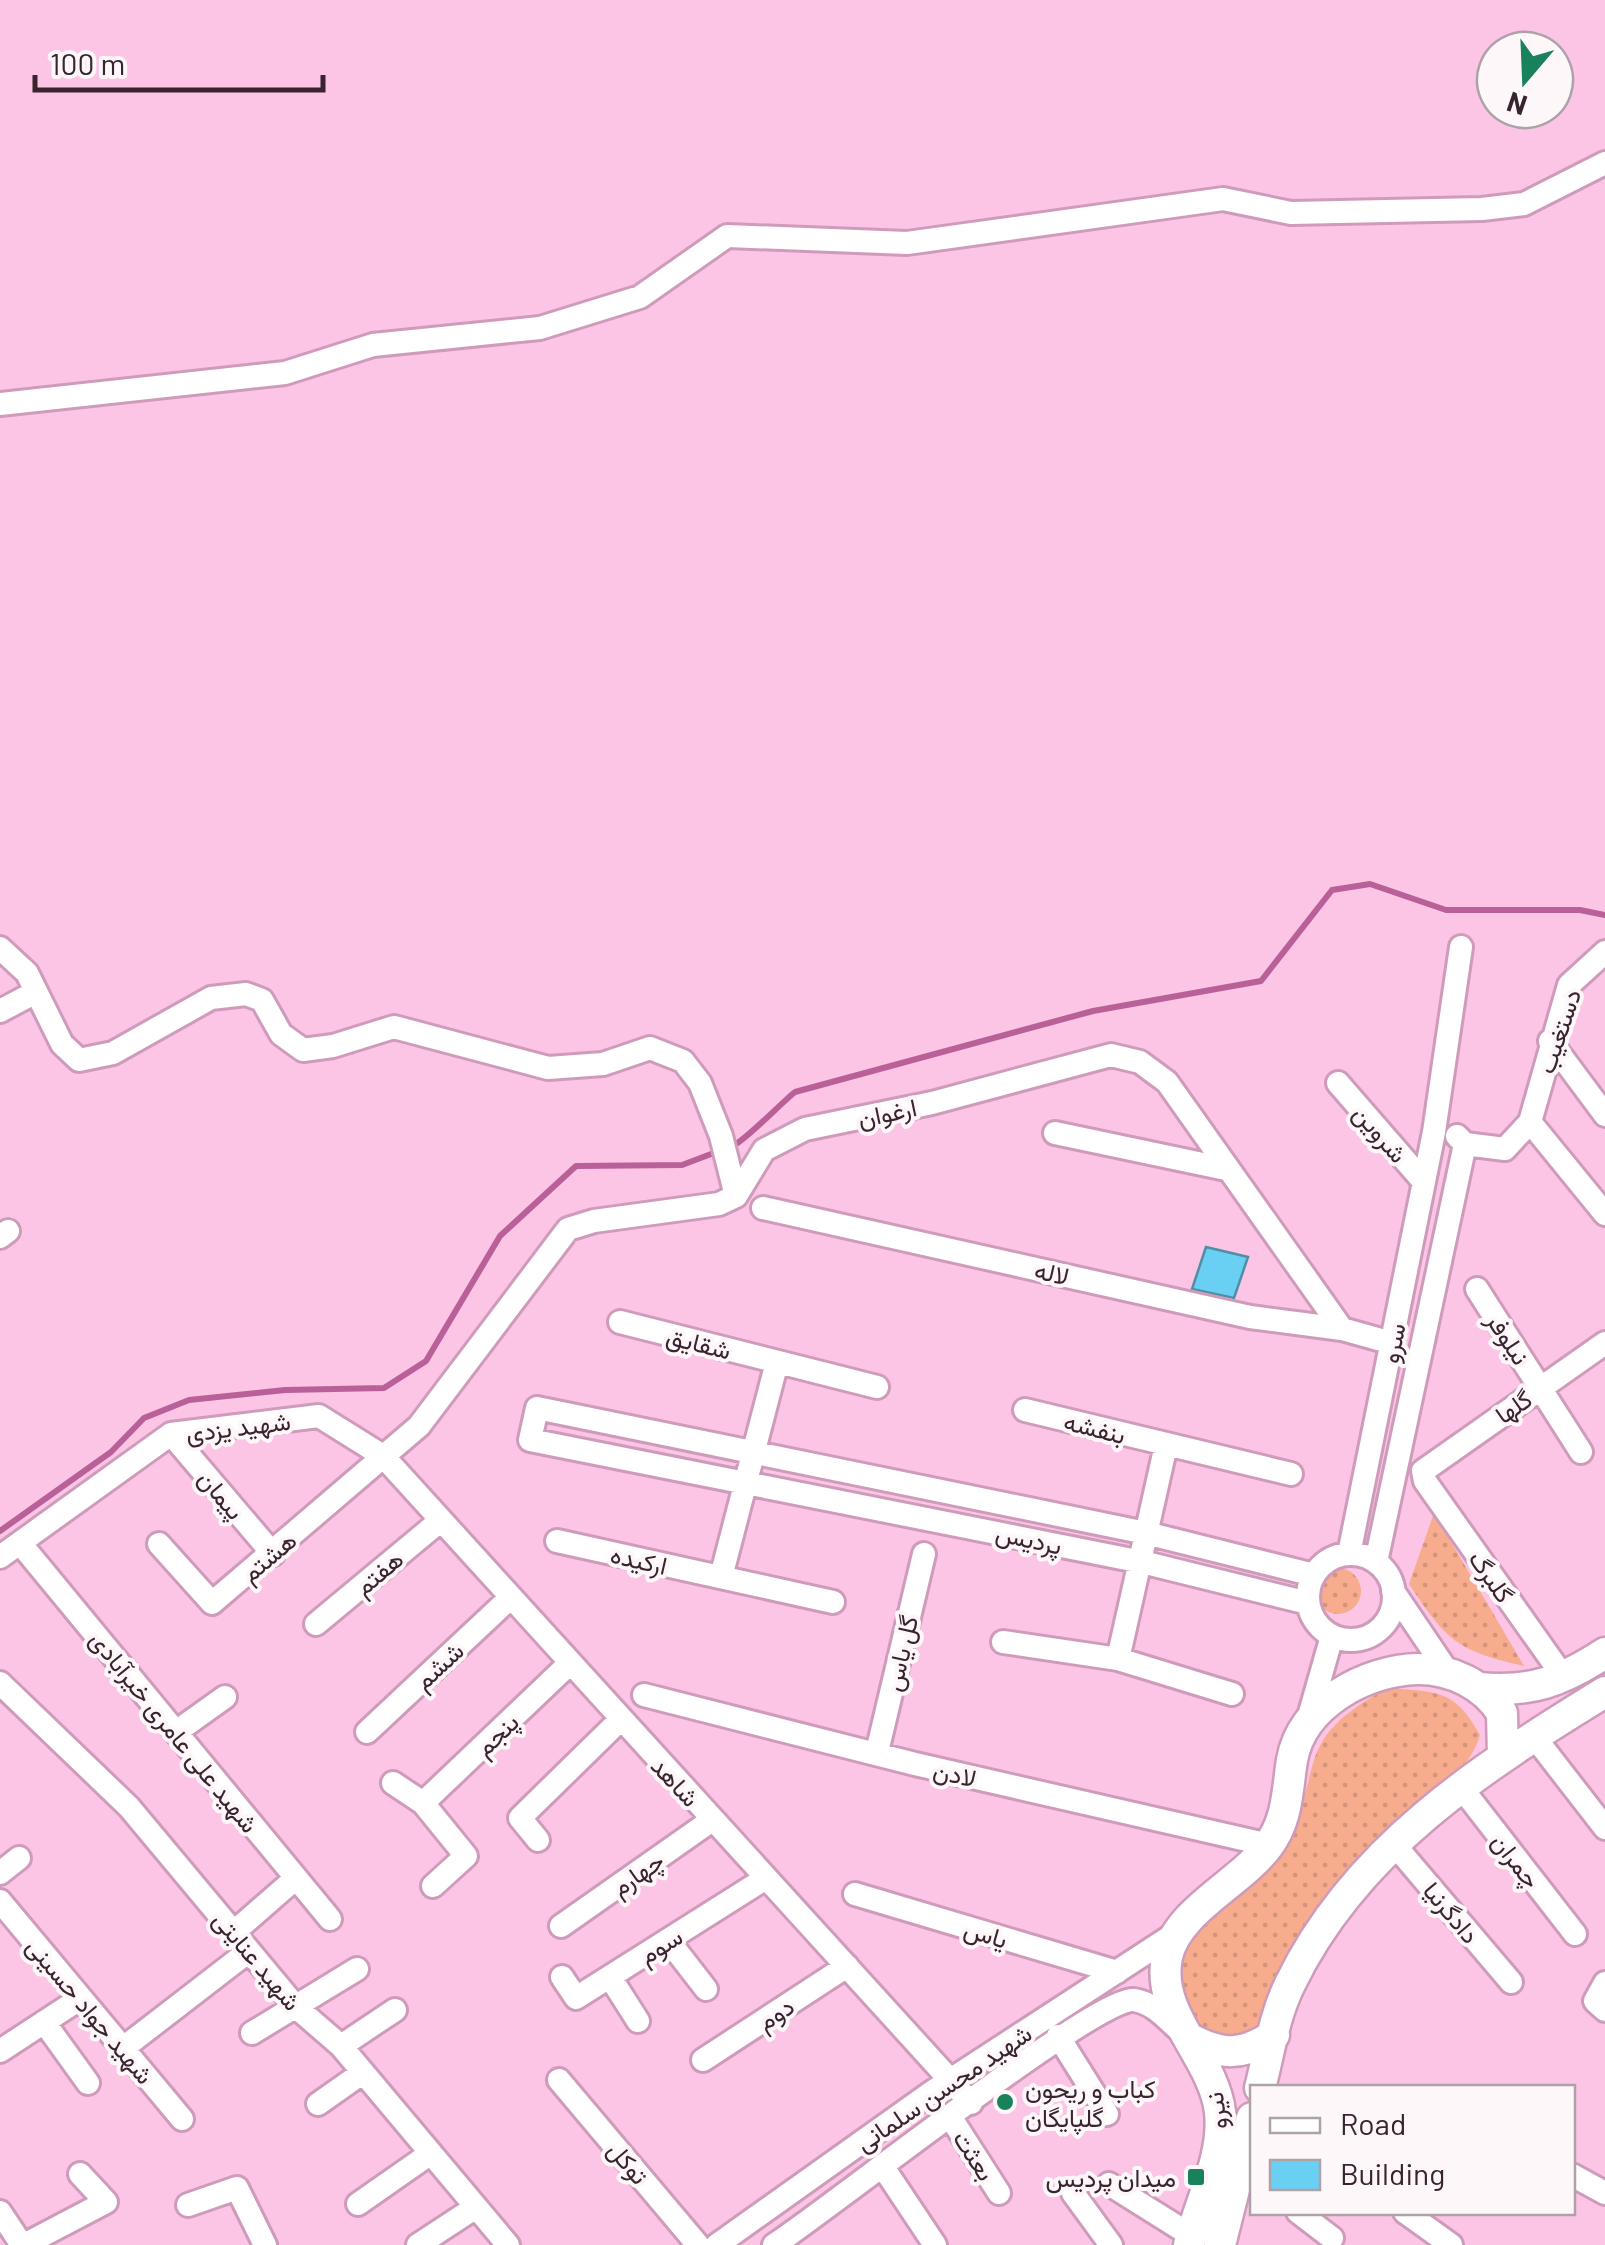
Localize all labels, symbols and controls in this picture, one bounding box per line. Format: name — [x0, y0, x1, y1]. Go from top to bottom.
scale bar — [35, 30, 322, 92]
north arrow — [1475, 30, 1575, 130]
text: 100 m — [50, 45, 125, 81]
text: N — [1502, 85, 1531, 124]
street label: دستغیب — [1530, 985, 1587, 1077]
street label: ارغوان — [855, 1091, 920, 1135]
street label: شروین — [1346, 1098, 1414, 1169]
street label: لاله — [1032, 1254, 1072, 1290]
street label: نیلوفر — [1479, 1305, 1537, 1371]
street label: شقایق — [663, 1319, 735, 1366]
street label: سرو — [1373, 1320, 1413, 1366]
street label: گلها — [1489, 1383, 1538, 1431]
street label: شهید یزدی — [184, 1405, 292, 1449]
street label: بنفشه — [1061, 1405, 1129, 1450]
street label: پیمان — [190, 1463, 251, 1527]
street label: پردیس — [992, 1516, 1065, 1563]
street label: هشتم — [234, 1524, 304, 1590]
street label: ارکیده — [607, 1538, 670, 1582]
street label: هفتم — [347, 1543, 410, 1603]
street label: گلبرگ — [1462, 1544, 1521, 1609]
street label: گل یاس — [877, 1612, 925, 1694]
street label: شهید علی عامری خیرآبادی — [83, 1624, 266, 1839]
street label: ششم — [407, 1635, 471, 1697]
street label: پنجم — [468, 1706, 526, 1764]
street label: شاهد — [646, 1750, 706, 1812]
street label: لادن — [931, 1754, 979, 1792]
street label: چمران — [1484, 1826, 1548, 1895]
street label: چهارم — [605, 1844, 671, 1904]
street label: دادگرنیا — [1416, 1875, 1486, 1950]
street label: شهید عنایتی — [206, 1904, 308, 2017]
street label: یاس — [960, 1913, 1011, 1955]
street label: سوم — [633, 1920, 689, 1972]
street label: شهید جواد حسینی — [20, 1931, 161, 2091]
street label: دوم — [751, 1990, 801, 2038]
street label: شهید محسن سلمانی — [849, 2017, 1038, 2159]
place label: کباب و ریحون گلپایگان — [1025, 2073, 1156, 2135]
legend — [1250, 2085, 1575, 2215]
street label: نیرو — [1198, 2090, 1234, 2131]
marker: کباب و ریحون گلپایگان — [994, 2091, 1016, 2113]
text: Road — [1340, 2105, 1406, 2141]
street label: بعثت — [947, 2124, 1002, 2186]
street label: توکل — [601, 2134, 655, 2191]
text: Building — [1340, 2155, 1445, 2191]
place label: میدان پردیس — [1046, 2162, 1176, 2195]
marker: میدان پردیس — [1185, 2166, 1207, 2188]

